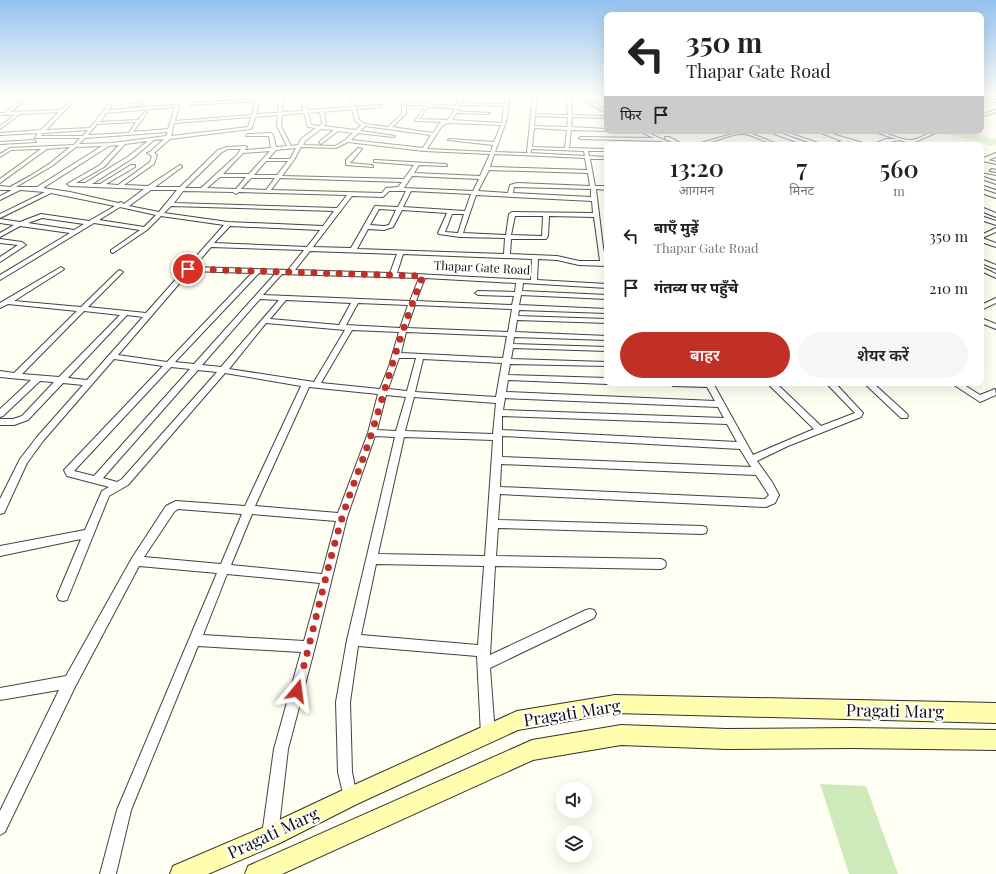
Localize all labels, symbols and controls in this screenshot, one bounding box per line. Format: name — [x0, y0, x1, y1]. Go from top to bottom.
text: 350 m — [686, 23, 762, 60]
icon: left — [620, 28, 672, 80]
text: Thapar Gate Road — [686, 59, 831, 83]
text: फिर — [620, 104, 642, 124]
icon: arrive — [650, 104, 672, 126]
text: 13:20 — [669, 151, 724, 183]
text: 7 — [796, 151, 807, 183]
text: 560 — [880, 152, 919, 184]
text: आगमन — [679, 181, 714, 198]
text: मिनट — [789, 181, 814, 198]
text: m — [893, 182, 905, 199]
text: बाएँ मुड़ें — [654, 217, 699, 237]
icon: left — [620, 225, 642, 247]
text: 350 m — [929, 226, 968, 246]
text: Thapar Gate Road — [654, 239, 758, 256]
pin — [171, 252, 205, 286]
street label: Thapar Gate Road — [433, 256, 531, 278]
icon: arrive — [177, 258, 199, 280]
icon: arrive — [620, 277, 642, 299]
text: गंतव्य पर पहुँचे — [654, 277, 738, 297]
text: 210 m — [929, 278, 968, 298]
button: बाहर — [620, 332, 790, 378]
button: शेयर करें — [798, 332, 968, 378]
position arrow — [276, 670, 318, 712]
street label: Pragati Marg — [522, 693, 622, 731]
street label: Pragati Marg — [846, 698, 944, 722]
map controls — [556, 782, 592, 862]
button: sound — [556, 782, 592, 818]
street label: Pragati Marg — [223, 801, 322, 863]
button: layers — [556, 826, 592, 862]

